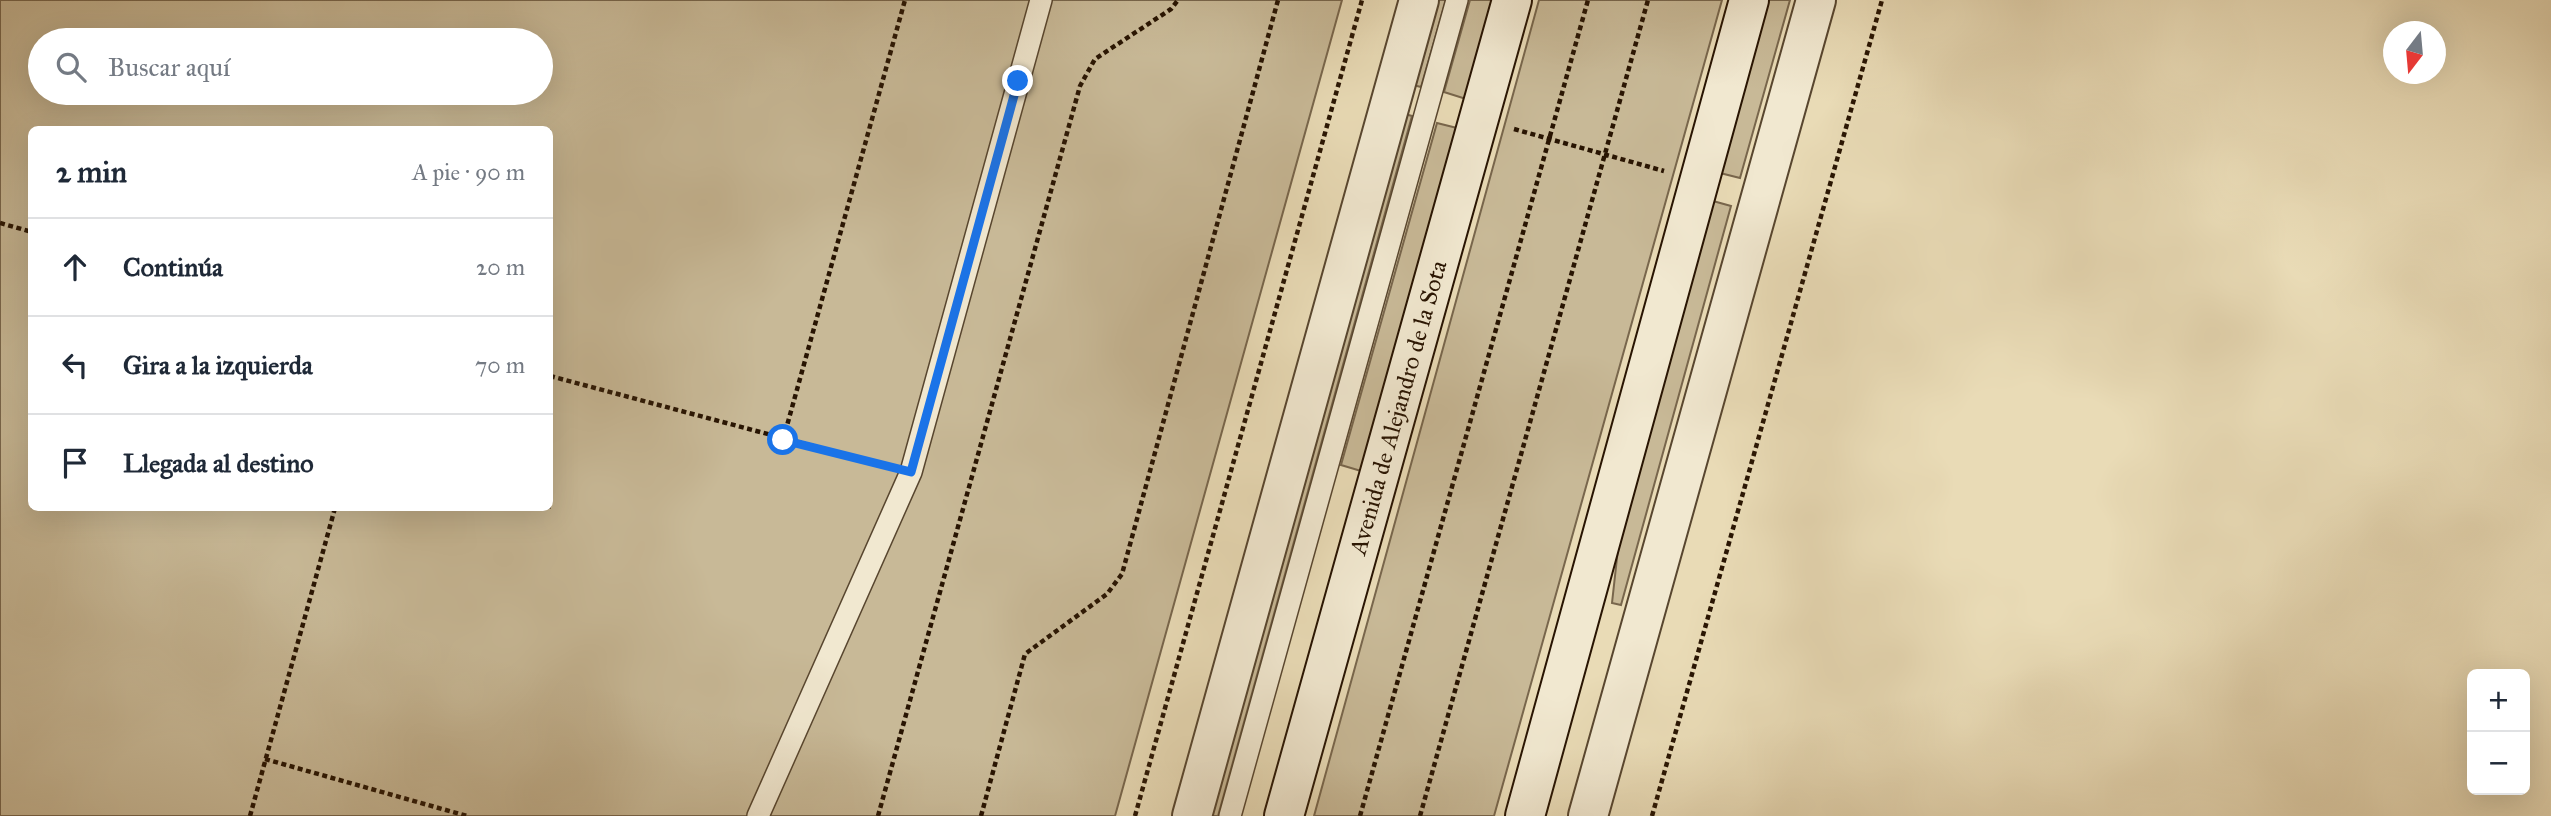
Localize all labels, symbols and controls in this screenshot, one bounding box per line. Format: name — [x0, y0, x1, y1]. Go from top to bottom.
north arrow — [2383, 21, 2446, 84]
search box — [28, 28, 553, 105]
icon: search — [52, 48, 90, 86]
text: Buscar aquí — [108, 51, 230, 83]
route end — [1002, 65, 1033, 96]
text: 2 min — [56, 154, 127, 190]
text: A pie · 90 m — [412, 158, 525, 186]
icon: ahead — [56, 248, 94, 286]
text: Continúa — [123, 251, 223, 283]
text: 20 m — [476, 253, 525, 281]
street label: Avenida de Alejandro de la Sota — [1342, 256, 1454, 559]
icon: left — [56, 346, 94, 384]
text: Gira a la izquierda — [123, 349, 313, 381]
text: 70 m — [475, 351, 525, 379]
route start — [767, 424, 798, 455]
icon: arrive — [56, 444, 94, 482]
text: Llegada al destino — [123, 447, 314, 479]
map controls — [2467, 669, 2530, 795]
button: + — [2467, 669, 2530, 732]
button: − — [2467, 732, 2530, 795]

